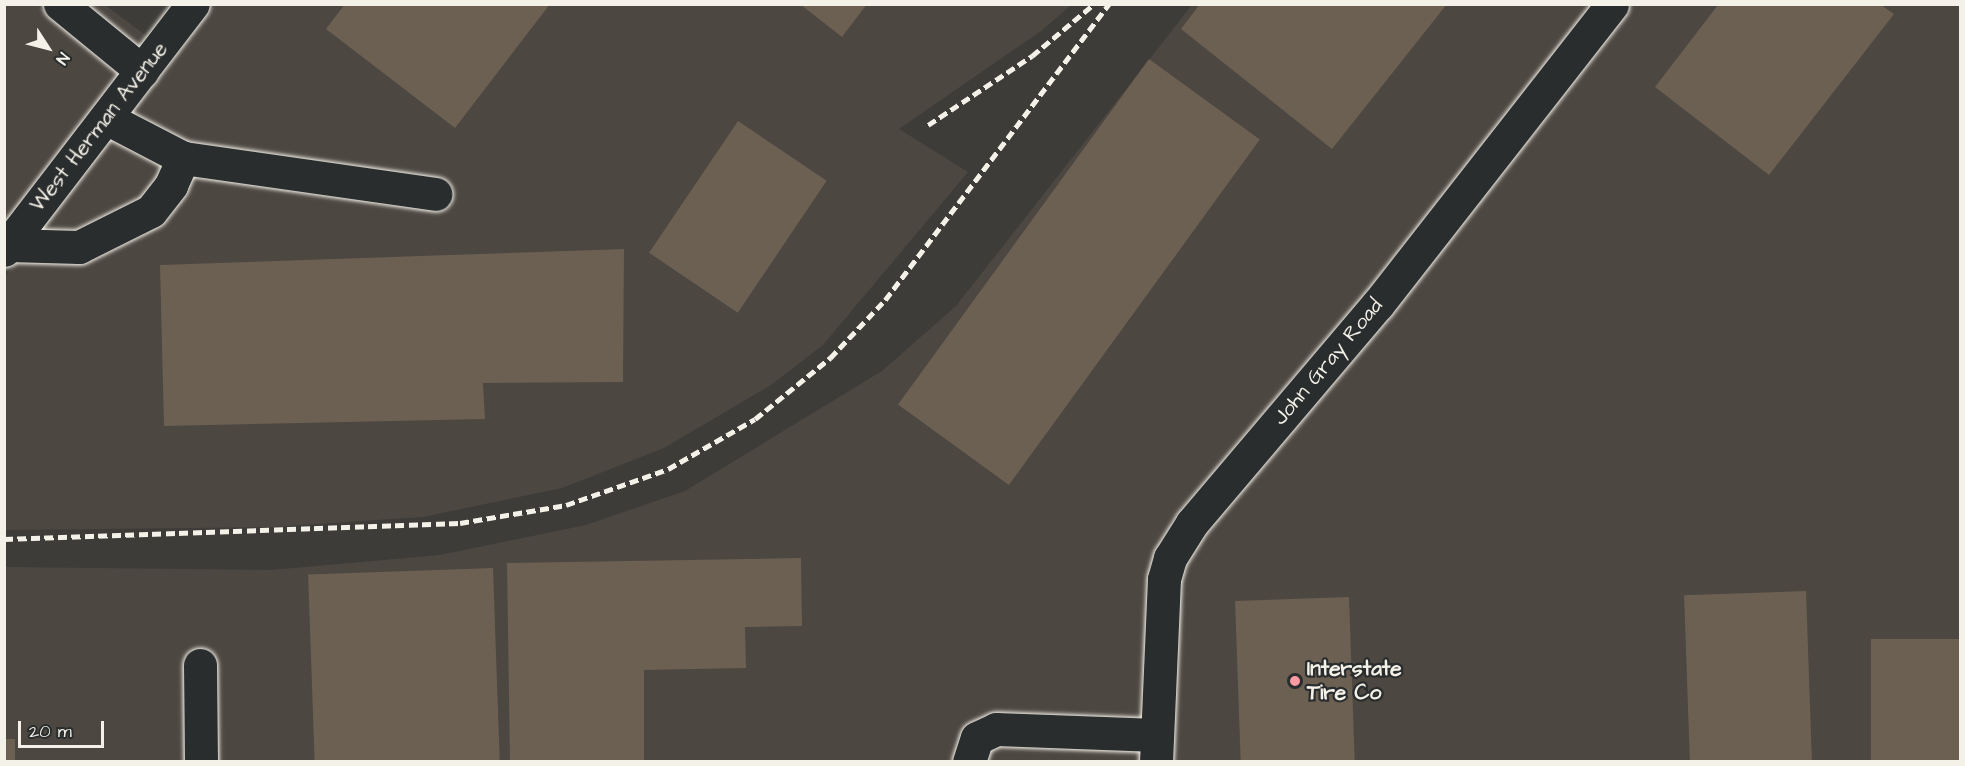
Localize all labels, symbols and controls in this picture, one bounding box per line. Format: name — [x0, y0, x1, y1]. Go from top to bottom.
north arrow — [18, 18, 78, 78]
street label: West Herman Avenue — [25, 37, 173, 217]
text: N — [51, 48, 74, 69]
street label: John Gray Road — [1268, 294, 1388, 430]
place label: Interstate Tire Co — [1307, 656, 1402, 706]
marker: Interstate Tire Co — [1288, 674, 1302, 688]
scale bar — [21, 709, 106, 747]
text: 20 m — [29, 719, 72, 744]

